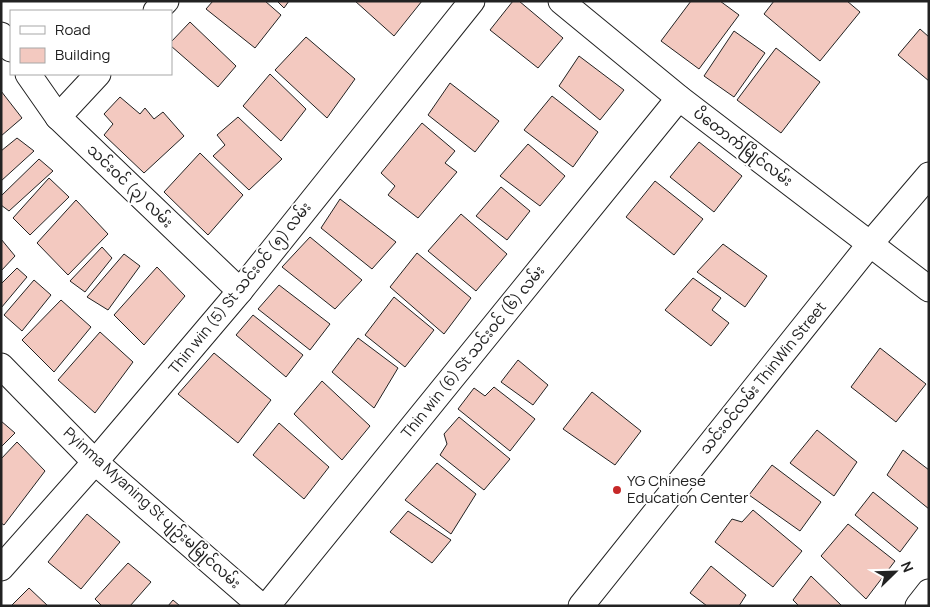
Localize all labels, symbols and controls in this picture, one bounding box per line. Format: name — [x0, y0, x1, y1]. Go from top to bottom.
legend — [10, 10, 172, 75]
text: Road — [55, 19, 91, 40]
text: Building — [55, 44, 110, 65]
street label: ပိတောက်မြိုင်လမ်း — [688, 102, 797, 193]
street label: သင်းဝင် (၃) လမ်း — [81, 139, 178, 234]
street label: Thin win (5) St သင်းဝင် (၅) လမ်း — [164, 197, 317, 379]
street label: Thin win (6) St သင်းဝင် (၆) လမ်း — [396, 261, 549, 443]
street label: သင်းဝင်လမ်း ThinWin Street — [695, 297, 831, 458]
street label: Pyinma Myaning St ပျဉ်းမမြိုင်လမ်း — [58, 422, 246, 595]
place label: YG Chinese Education Center — [627, 470, 749, 508]
marker: YG Chinese Education Center — [611, 484, 623, 496]
north arrow — [870, 547, 920, 597]
text: N — [897, 558, 918, 575]

